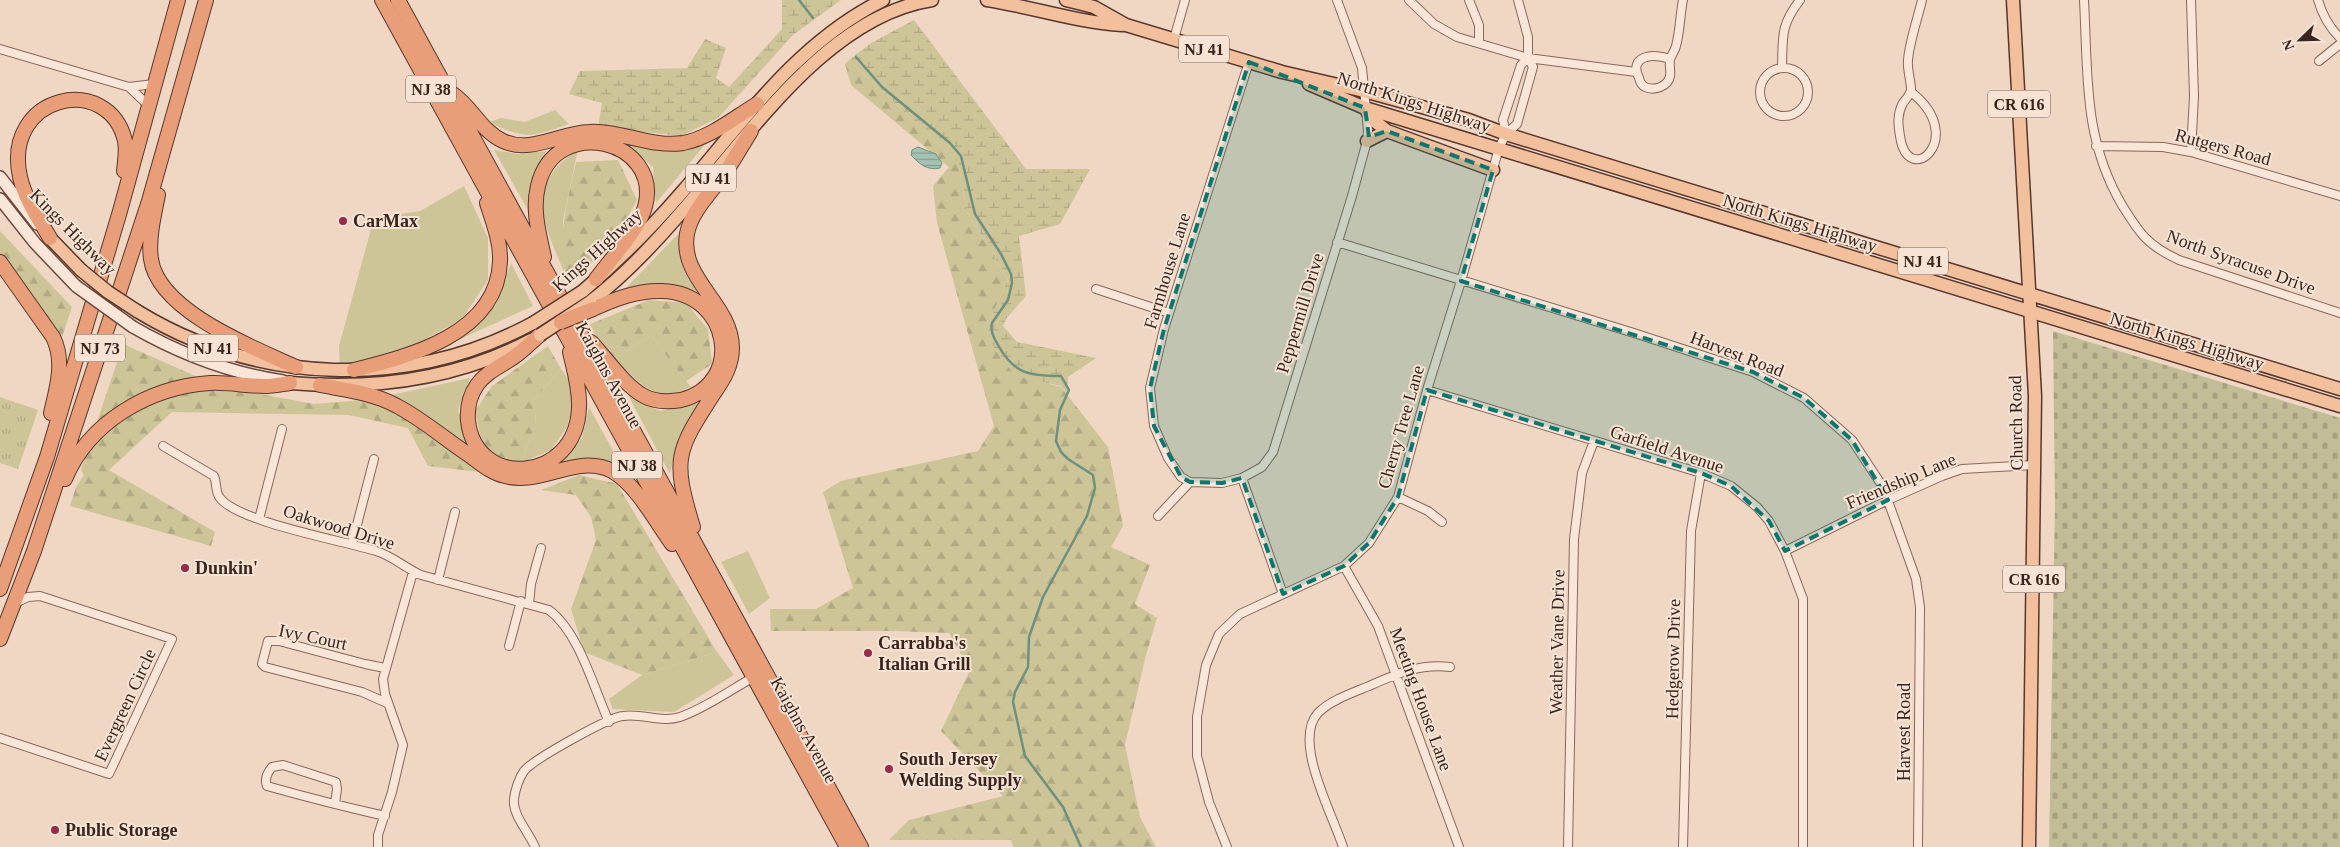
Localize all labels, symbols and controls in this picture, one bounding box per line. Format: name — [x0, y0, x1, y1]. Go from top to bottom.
north arrow — [2275, 15, 2325, 65]
road number: NJ 41 — [1179, 36, 1229, 62]
text: N — [2280, 37, 2297, 52]
street label: North Kings Highway — [1335, 68, 1493, 136]
road number: NJ 38 — [406, 76, 456, 102]
road number: CR 616 — [1988, 90, 2050, 118]
street label: Rutgers Road — [2173, 125, 2273, 169]
road number: NJ 41 — [686, 164, 736, 192]
street label: Kings Highway — [26, 185, 120, 279]
street label: North Kings Highway — [1721, 190, 1879, 256]
street label: Kings Highway — [548, 205, 646, 295]
street label: Farmhouse Lane — [1140, 210, 1194, 332]
place label: CarMax — [353, 211, 418, 231]
marker: CarMax — [337, 215, 349, 227]
street label: North Syracuse Drive — [2164, 226, 2318, 298]
road number: NJ 41 — [1898, 248, 1948, 274]
street label: Peppermill Drive — [1272, 251, 1328, 375]
street label: North Kings Highway — [2108, 308, 2266, 374]
street label: Kaighns Avenue — [572, 318, 646, 432]
street label: Harvest Road — [1687, 327, 1787, 381]
road number: NJ 73 — [75, 334, 125, 362]
road number: NJ 41 — [188, 334, 238, 362]
street label: Cherry Tree Lane — [1374, 363, 1428, 491]
street label: Church Road — [2005, 375, 2027, 471]
street label: Garfield Avenue — [1608, 421, 1726, 477]
street label: Friendship Lane — [1843, 449, 1959, 513]
road number: NJ 38 — [612, 452, 662, 478]
street label: Oakwood Drive — [281, 501, 397, 553]
place label: Dunkin' — [195, 558, 258, 578]
marker: Dunkin' — [179, 562, 191, 574]
road number: CR 616 — [2003, 566, 2065, 592]
street label: Weather Vane Drive — [1546, 569, 1568, 715]
street label: Hedgerow Drive — [1662, 599, 1684, 719]
street label: Ivy Court — [277, 620, 349, 654]
street label: Meeting House Lane — [1386, 625, 1456, 773]
place label: Carrabba's Italian Grill — [878, 633, 971, 674]
street label: Evergreen Circle — [90, 645, 160, 765]
marker: Carrabba's Italian Grill — [862, 647, 874, 659]
street label: Kaighns Avenue — [767, 673, 841, 787]
street label: Harvest Road — [1894, 683, 1914, 781]
place label: South Jersey Welding Supply — [899, 749, 1022, 790]
marker: South Jersey Welding Supply — [883, 763, 895, 775]
place label: Public Storage — [65, 820, 178, 840]
marker: Public Storage — [49, 824, 61, 836]

